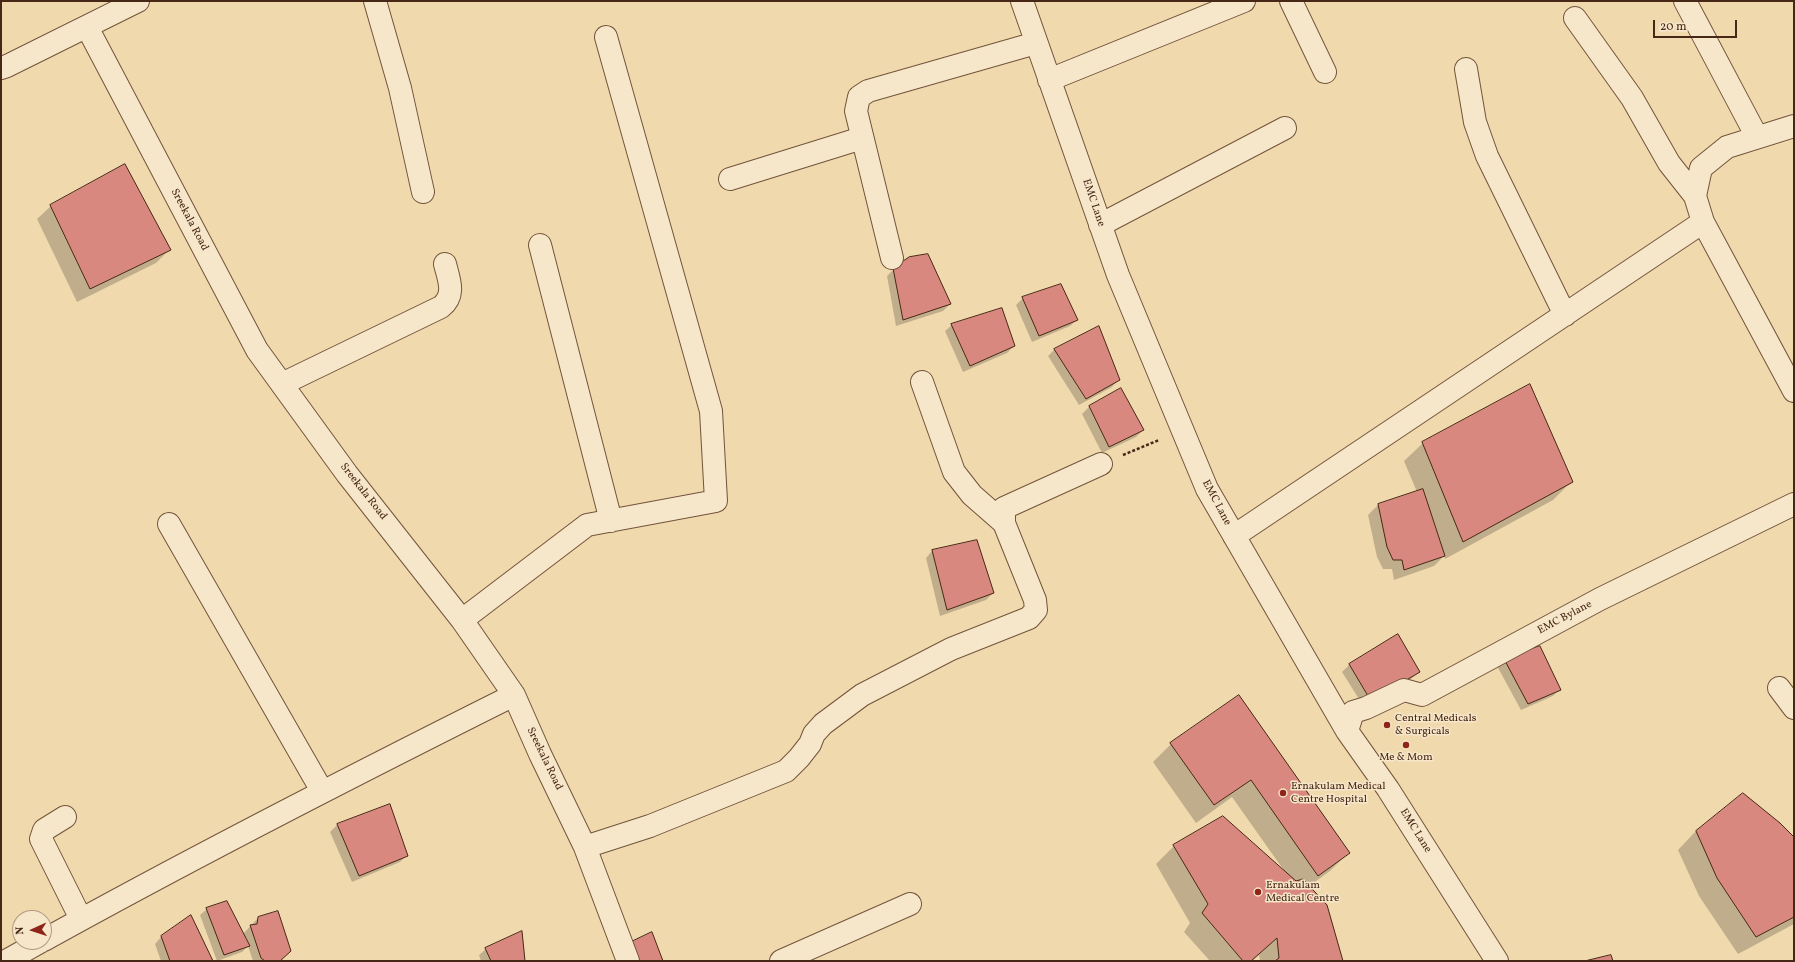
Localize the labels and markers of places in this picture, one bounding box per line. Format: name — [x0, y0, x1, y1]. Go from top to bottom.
place label: Central Medicals & Surgicals — [1395, 712, 1477, 738]
marker: Central Medicals & Surgicals — [1382, 720, 1392, 730]
marker: Me & Mom — [1401, 740, 1411, 750]
place label: Me & Mom — [1379, 751, 1433, 765]
place label: Ernakulam Medical Centre Hospital — [1291, 780, 1386, 806]
marker: Ernakulam Medical Centre Hospital — [1278, 788, 1288, 798]
place label: Ernakulam Medical Centre — [1266, 879, 1339, 905]
marker: Ernakulam Medical Centre — [1253, 887, 1263, 897]

